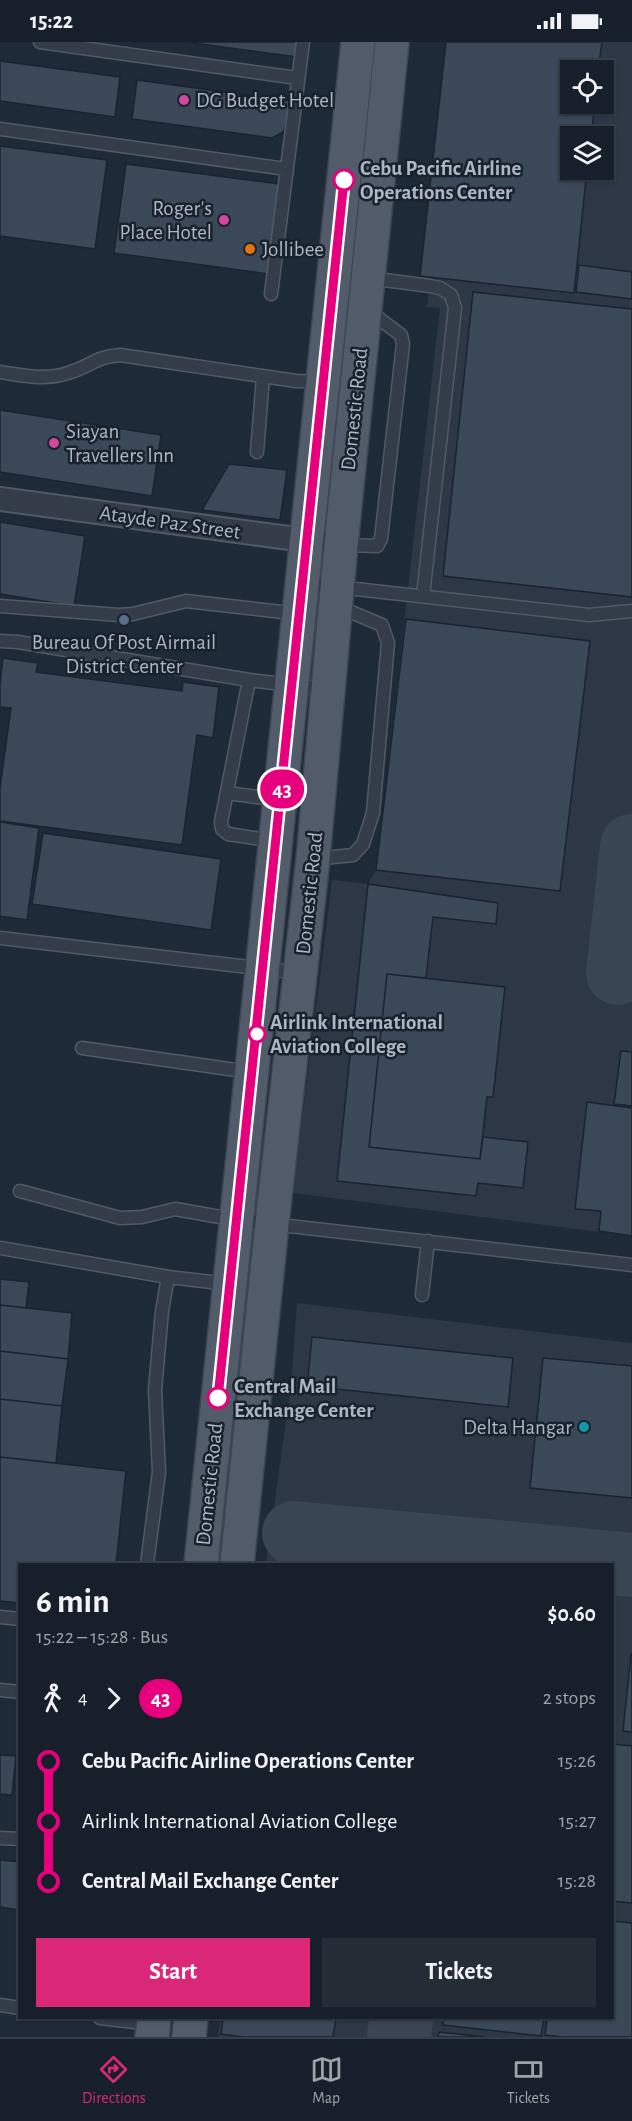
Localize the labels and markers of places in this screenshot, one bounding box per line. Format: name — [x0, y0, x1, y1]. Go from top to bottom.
place label: DG Budget Hotel — [196, 90, 334, 111]
marker: DG Budget Hotel — [177, 93, 191, 107]
place label: Cebu Pacific Airline Operations Center — [360, 158, 521, 203]
marker: Cebu Pacific Airline Operations Center — [333, 169, 355, 191]
place label: Roger's Place Hotel — [119, 198, 212, 243]
marker: Roger's Place Hotel — [217, 213, 231, 227]
place label: Jollibee — [262, 239, 324, 260]
marker: Jollibee — [243, 242, 257, 256]
place label: Siayan Travellers Inn — [66, 421, 174, 466]
marker: Siayan Travellers Inn — [47, 436, 61, 450]
marker: Bureau Of Post Airmail District Center — [117, 613, 131, 627]
place label: Bureau Of Post Airmail District Center — [32, 632, 216, 677]
place label: Airlink International Aviation College — [270, 1012, 443, 1057]
marker: Airlink International Aviation College — [248, 1025, 266, 1043]
place label: Central Mail Exchange Center — [234, 1376, 374, 1421]
marker: Central Mail Exchange Center — [207, 1387, 229, 1409]
place label: Delta Hangar — [463, 1417, 572, 1438]
marker: Delta Hangar — [577, 1420, 591, 1434]

